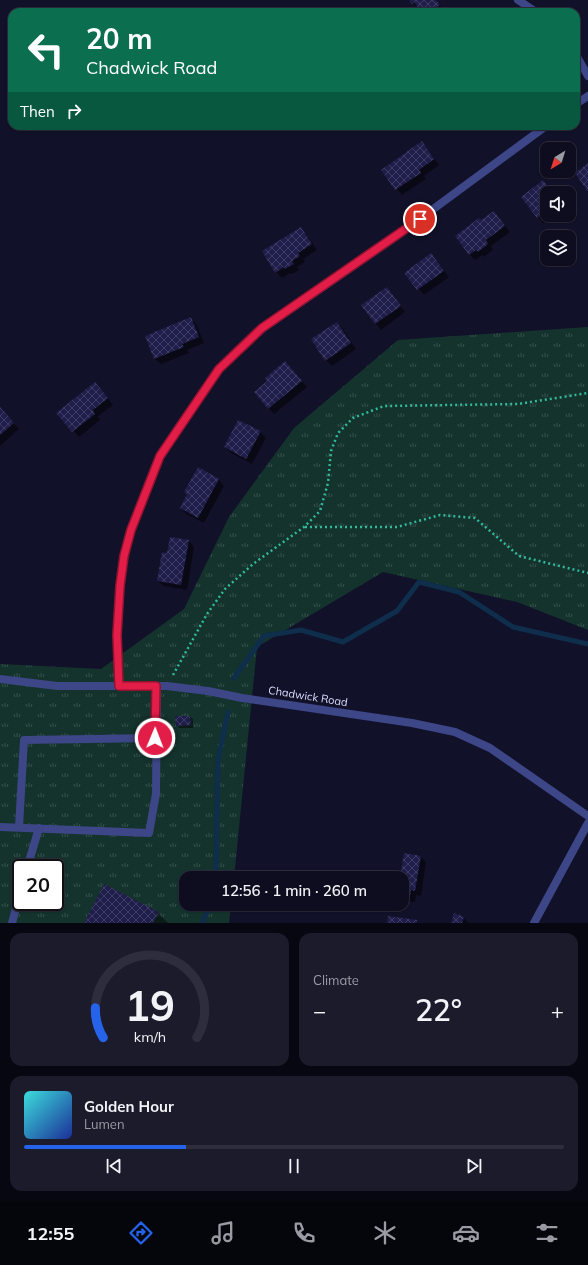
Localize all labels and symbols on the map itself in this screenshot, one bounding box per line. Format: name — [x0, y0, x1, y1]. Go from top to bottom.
north arrow — [540, 142, 576, 178]
pin — [403, 202, 437, 236]
street label: Chadwick Road — [267, 683, 349, 709]
position arrow — [134, 717, 176, 759]
speed limit sign: 20 — [12, 859, 64, 911]

